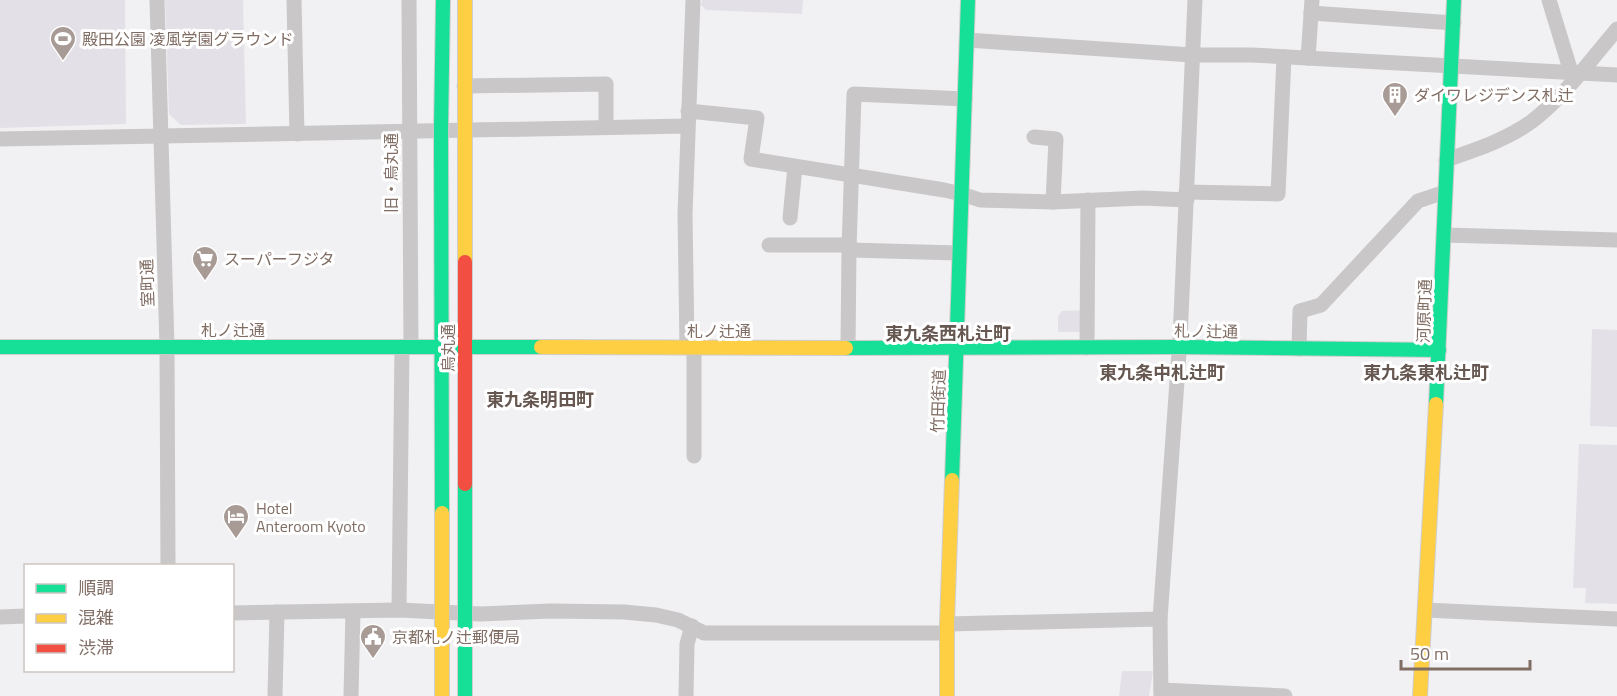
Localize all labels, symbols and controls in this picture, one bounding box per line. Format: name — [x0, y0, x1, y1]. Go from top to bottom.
sports icon: 殿田公園 凌風学園グラウンド — [48, 24, 78, 62]
place label: 殿田公園 凌風学園グラウンド — [82, 27, 294, 51]
building icon: ダイワレジデンス札辻 — [1380, 80, 1410, 118]
place label: ダイワレジデンス札辻 — [1414, 83, 1574, 107]
street label: 旧・烏丸通 — [379, 133, 403, 213]
supermarket icon: スーパーフジタ — [190, 244, 220, 282]
place label: スーパーフジタ — [224, 247, 335, 271]
street label: 室町通 — [134, 259, 160, 307]
street label: 河原町通 — [1411, 279, 1437, 343]
street label: 札ノ辻通 — [201, 318, 265, 342]
street label: 札ノ辻通 — [1174, 318, 1238, 344]
street label: 札ノ辻通 — [687, 319, 751, 343]
district label: 東九条西札辻町 — [885, 320, 1011, 347]
street label: 烏丸通 — [436, 324, 460, 372]
district label: 東九条中札辻町 — [1099, 359, 1225, 386]
district label: 東九条東札辻町 — [1363, 359, 1489, 386]
street label: 竹田街道 — [925, 369, 951, 433]
district label: 東九条明田町 — [486, 386, 594, 413]
place label: Hotel Anteroom Kyoto — [256, 496, 366, 538]
hotel icon: Hotel Anteroom Kyoto — [221, 502, 251, 540]
legend — [24, 564, 234, 672]
text: 順調 — [78, 574, 114, 601]
text: 混雑 — [78, 604, 114, 631]
public building icon: 京都札ノ辻郵便局 — [358, 622, 388, 660]
place label: 京都札ノ辻郵便局 — [392, 625, 520, 649]
scale bar — [1401, 633, 1530, 671]
text: 渋滞 — [78, 634, 114, 661]
text: 50 m — [1410, 640, 1449, 667]

